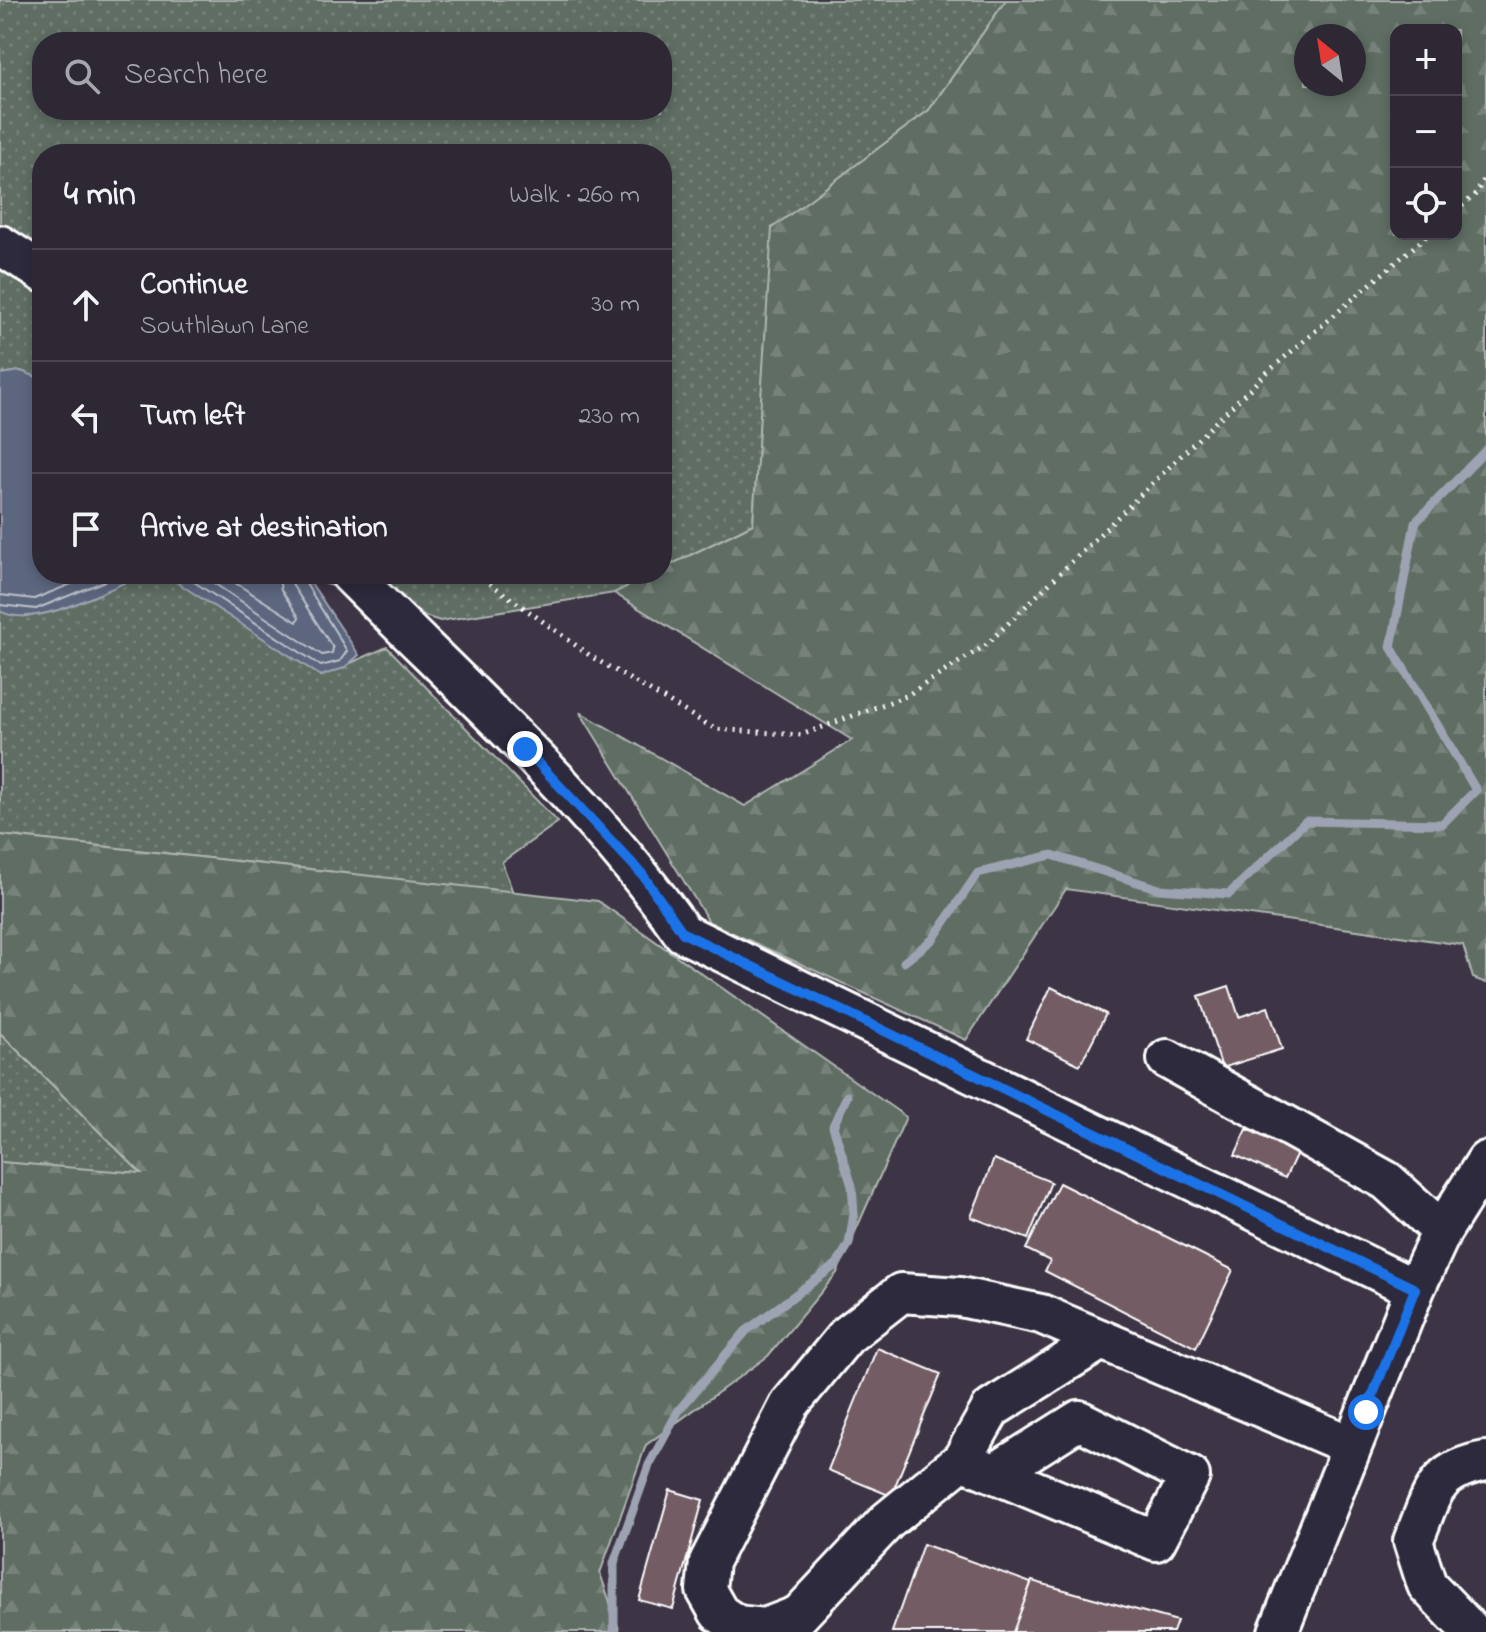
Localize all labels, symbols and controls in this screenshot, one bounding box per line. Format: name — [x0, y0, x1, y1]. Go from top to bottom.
north arrow — [1294, 24, 1366, 96]
map controls — [1390, 24, 1462, 240]
button: + — [1390, 24, 1462, 96]
search box — [32, 32, 672, 120]
icon: search — [60, 54, 104, 98]
text: Search here — [124, 54, 268, 98]
button: − — [1390, 96, 1462, 168]
button: locate — [1390, 168, 1462, 240]
text: 4 min — [64, 171, 136, 221]
text: Walk · 260 m — [509, 177, 640, 215]
text: Continue — [140, 264, 248, 308]
icon: ahead — [64, 283, 108, 327]
text: 30 m — [591, 286, 640, 324]
text: Southlawn Lane — [140, 308, 309, 346]
icon: left — [64, 395, 108, 439]
text: Turn left — [140, 395, 245, 439]
text: 230 m — [578, 398, 640, 436]
icon: arrive — [64, 507, 108, 551]
text: Arrive at destination — [140, 507, 388, 551]
route end — [507, 731, 543, 767]
route start — [1348, 1394, 1384, 1430]

